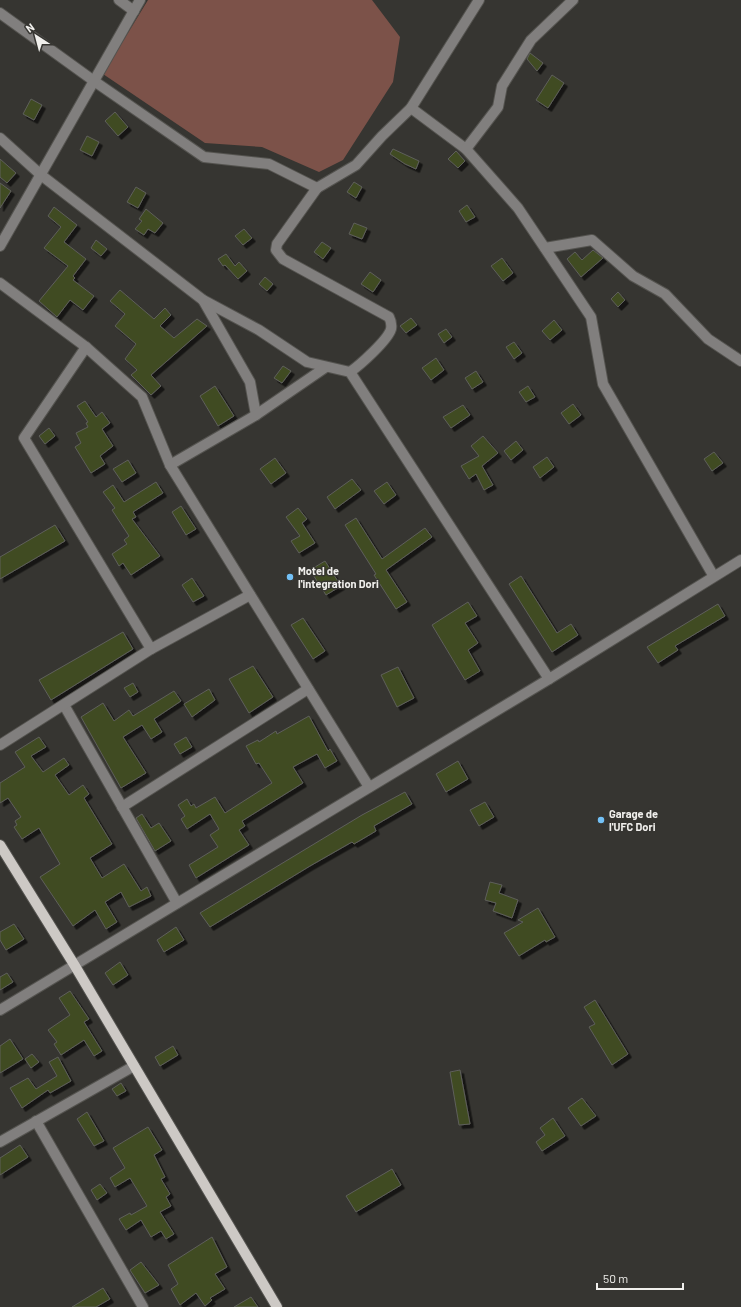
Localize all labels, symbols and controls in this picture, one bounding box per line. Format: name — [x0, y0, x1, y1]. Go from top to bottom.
north arrow — [16, 16, 56, 56]
text: N — [23, 20, 37, 35]
place label: Motel de l'integration Dori — [298, 564, 379, 590]
marker: Motel de l'integration Dori — [285, 572, 295, 582]
place label: Garage de l'UFC Dori — [609, 807, 658, 833]
marker: Garage de l'UFC Dori — [596, 815, 606, 825]
scale bar — [597, 1265, 683, 1291]
text: 50 m — [603, 1271, 628, 1285]

